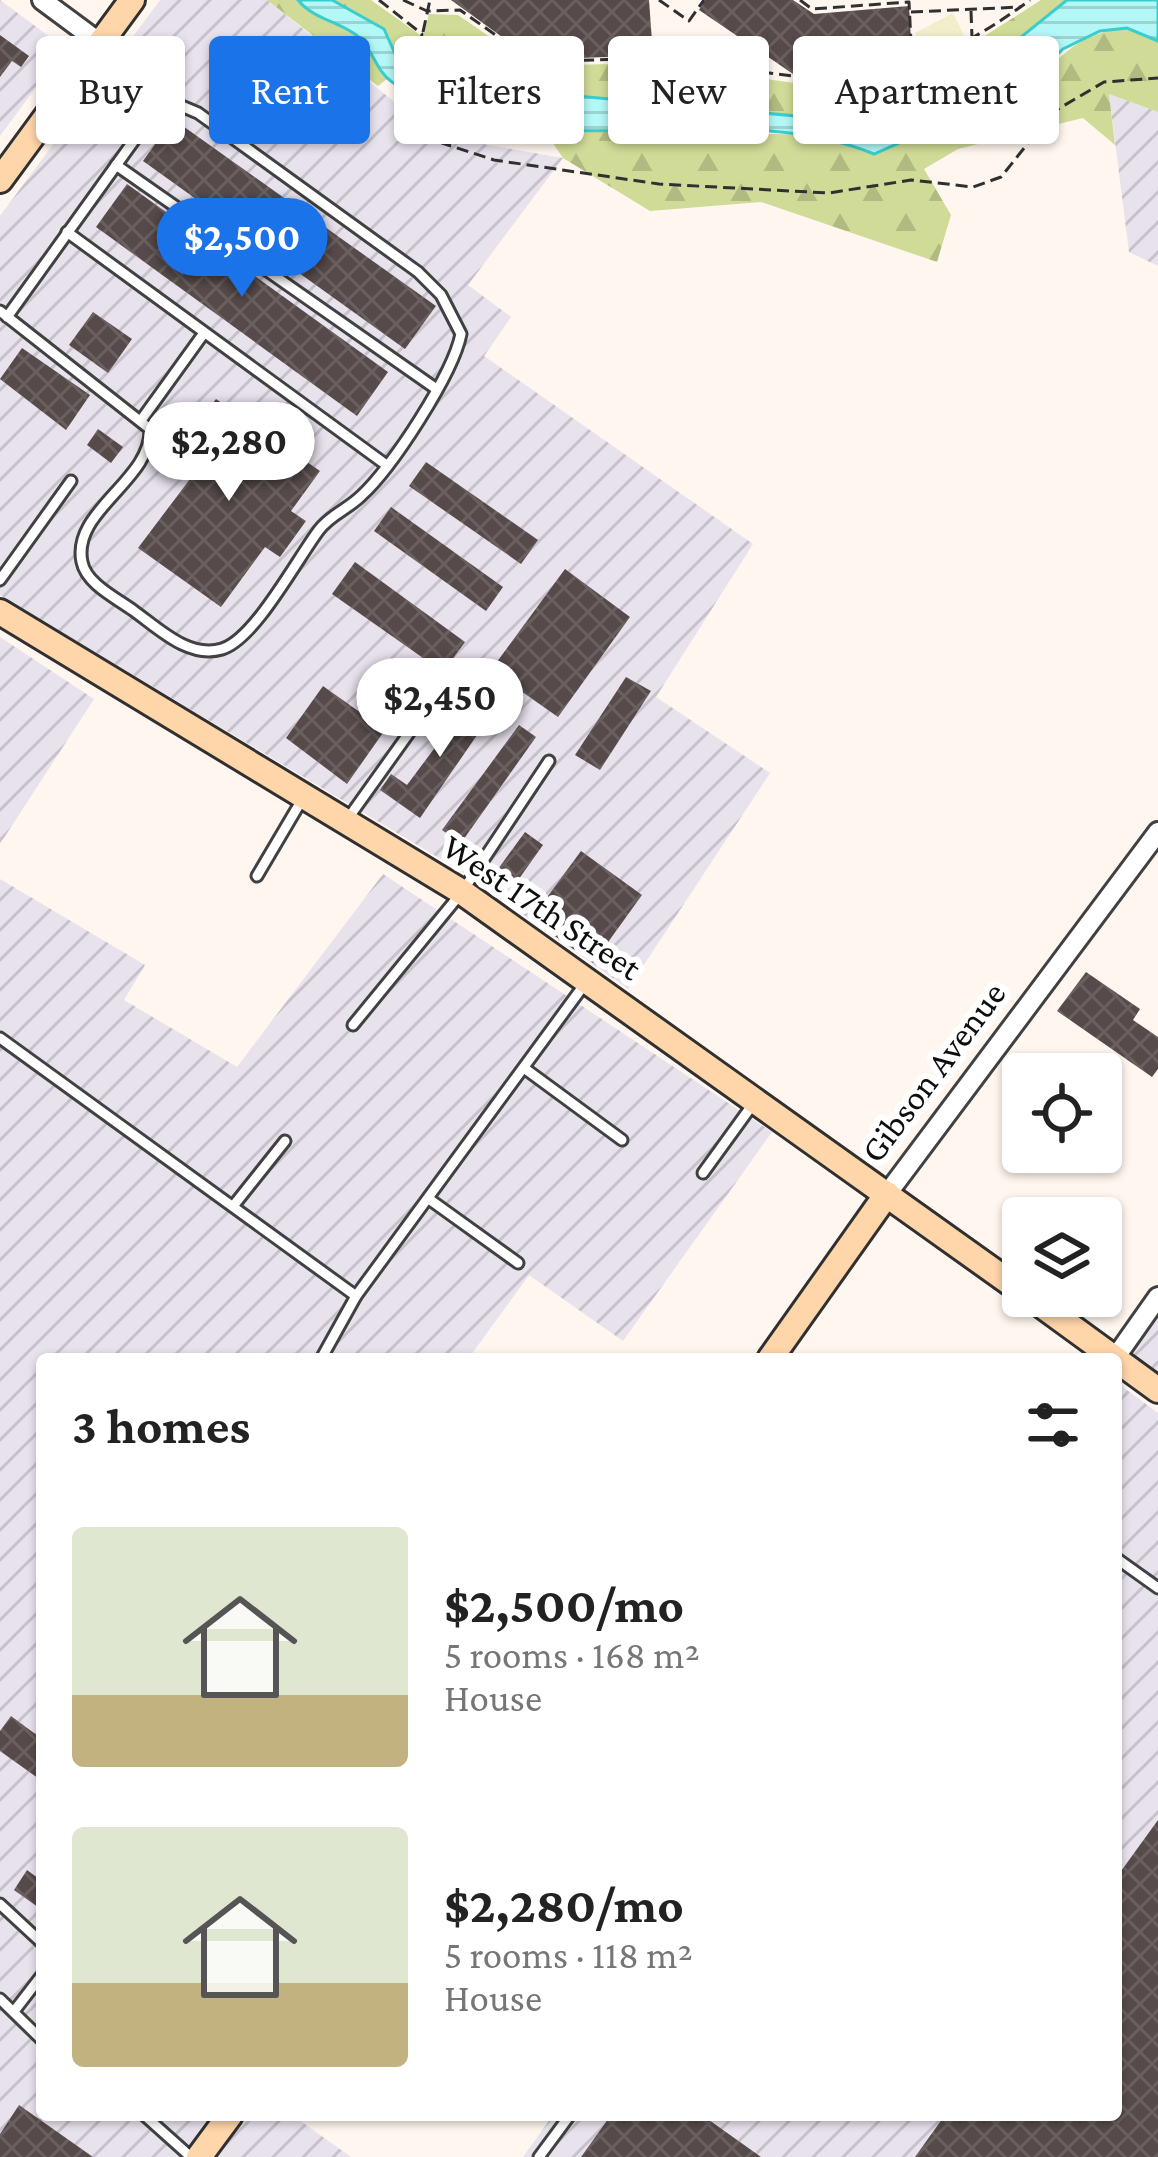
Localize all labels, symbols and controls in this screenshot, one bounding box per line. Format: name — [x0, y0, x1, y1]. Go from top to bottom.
chip: Buy — [36, 36, 185, 144]
chip: Rent — [209, 36, 370, 144]
chip: Filters — [394, 36, 584, 144]
chip: New — [608, 36, 769, 144]
chip: Apartment — [793, 36, 1059, 144]
pin: $2,500 — [144, 198, 340, 300]
text: $2,500 — [184, 215, 300, 258]
pin: $2,280 — [131, 402, 327, 504]
text: $2,280 — [171, 419, 287, 462]
pin: $2,450 — [342, 658, 538, 760]
text: $2,450 — [383, 675, 497, 718]
street label: West 17th Street — [435, 826, 650, 989]
street label: Gibson Avenue — [852, 974, 1014, 1170]
map controls — [1002, 1053, 1122, 1317]
button: locate — [1002, 1053, 1122, 1173]
button: layers — [1002, 1197, 1122, 1317]
icon: filters — [1020, 1392, 1086, 1458]
text: 3 homes — [72, 1397, 250, 1454]
icon: home — [168, 1575, 312, 1719]
text: $2,500/mo — [444, 1576, 684, 1633]
text: 5 rooms · 168 m² — [444, 1633, 700, 1676]
text: House — [444, 1676, 542, 1719]
icon: home — [168, 1875, 312, 2019]
text: $2,280/mo — [444, 1876, 684, 1933]
text: 5 rooms · 118 m² — [444, 1933, 693, 1976]
text: House — [444, 1976, 542, 2019]

